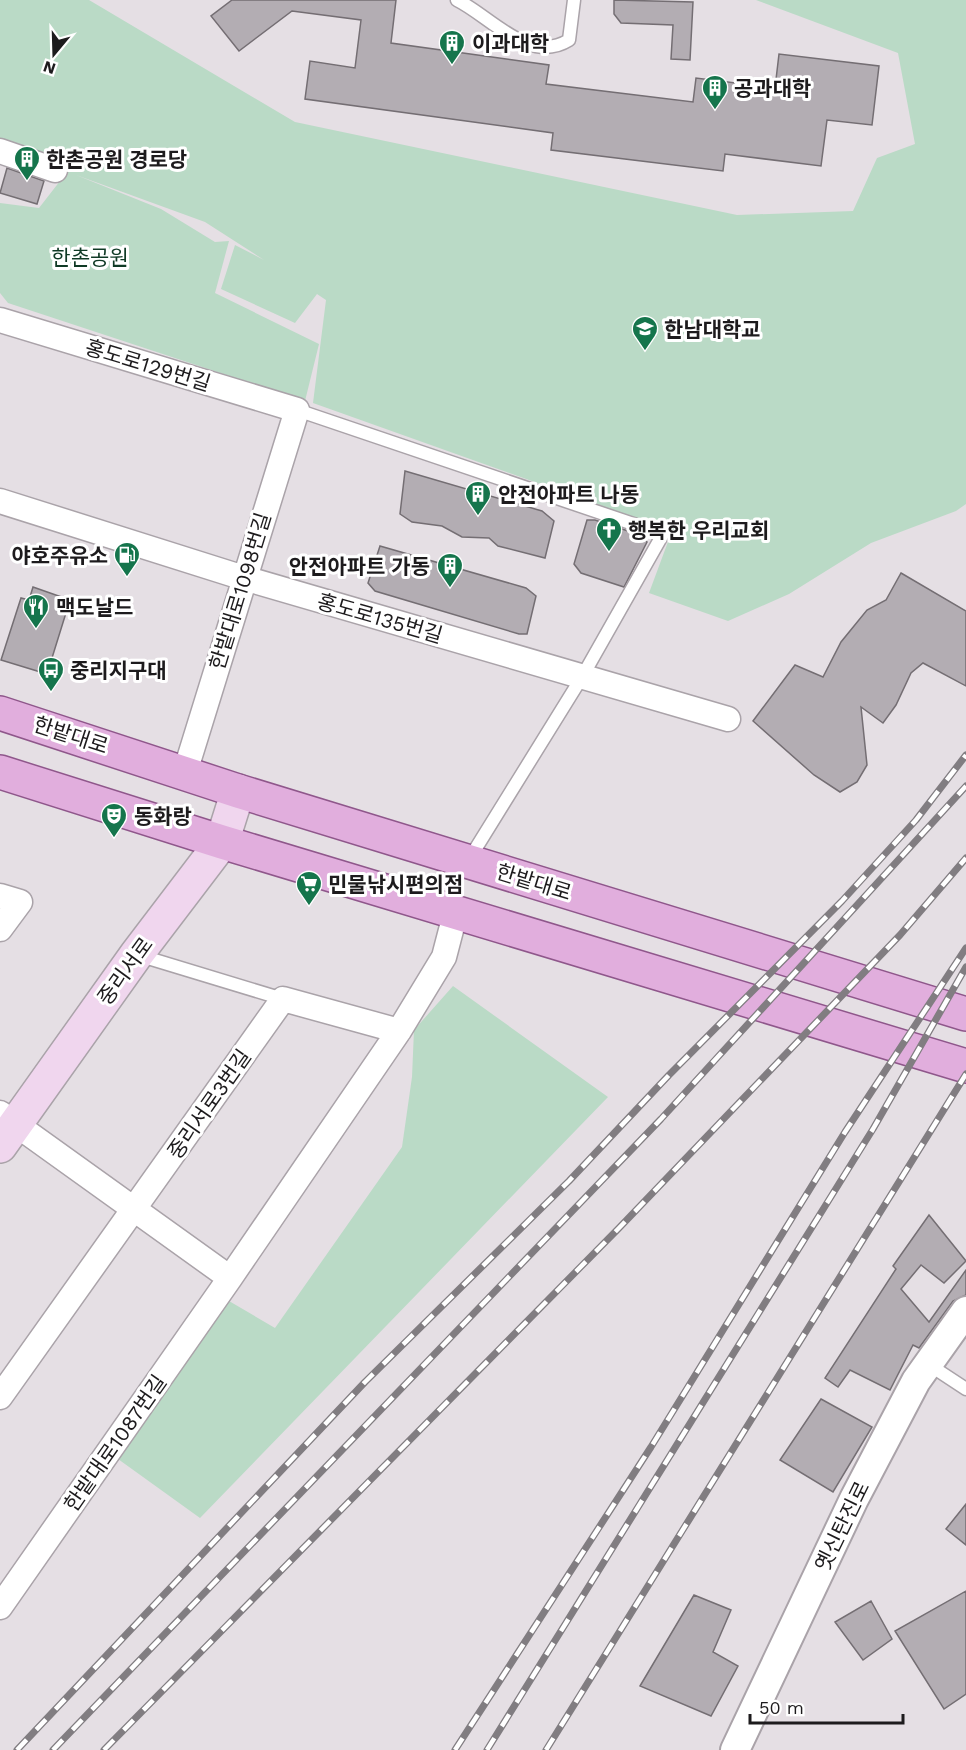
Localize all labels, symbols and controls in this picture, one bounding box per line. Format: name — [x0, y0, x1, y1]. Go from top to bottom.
north arrow — [24, 24, 84, 84]
building icon: 이과대학 — [437, 28, 467, 66]
place label: 이과대학 — [472, 31, 549, 56]
text: N — [41, 57, 58, 79]
building icon: 공과대학 — [700, 73, 730, 111]
place label: 공과대학 — [734, 76, 811, 101]
building icon: 한촌공원 경로당 — [12, 144, 42, 182]
place label: 한촌공원 경로당 — [46, 147, 187, 172]
park label: 한촌공원 — [51, 245, 129, 270]
school or university icon: 한남대학교 — [630, 314, 660, 352]
place label: 한남대학교 — [664, 317, 761, 342]
street label: 홍도로129번길 — [82, 334, 214, 396]
building icon: 안전아파트 나동 — [463, 479, 493, 517]
place label: 안전아파트 나동 — [498, 482, 639, 507]
street label: 한밭대로1098번길 — [204, 509, 276, 673]
church icon: 행복한 우리교회 — [594, 515, 624, 553]
place label: 행복한 우리교회 — [628, 518, 769, 543]
fuel station icon: 야호주유소 — [112, 540, 142, 578]
place label: 야호주유소 — [11, 543, 108, 568]
building icon: 안전아파트 가동 — [435, 551, 465, 589]
place label: 안전아파트 가동 — [289, 554, 430, 579]
street label: 홍도로135번길 — [314, 588, 446, 648]
restaurant icon: 맥도날드 — [21, 592, 51, 630]
place label: 맥도날드 — [56, 595, 133, 620]
bus stop icon: 중리지구대 — [36, 655, 66, 693]
place label: 중리지구대 — [70, 658, 167, 683]
street label: 한밭대로 — [30, 711, 112, 759]
theatre icon: 동화랑 — [99, 801, 129, 839]
place label: 동화랑 — [134, 804, 192, 829]
street label: 한밭대로 — [493, 859, 575, 905]
supermarket icon: 민물낚시편의점 — [294, 869, 324, 907]
place label: 민물낚시편의점 — [328, 872, 463, 897]
street label: 중리서로 — [92, 932, 158, 1010]
street label: 중리서로3번길 — [162, 1044, 256, 1164]
street label: 한밭대로1087번길 — [59, 1370, 171, 1516]
street label: 옛신탄진로 — [810, 1477, 874, 1575]
scale bar — [750, 1687, 903, 1725]
text: 50 m — [759, 1697, 804, 1718]

